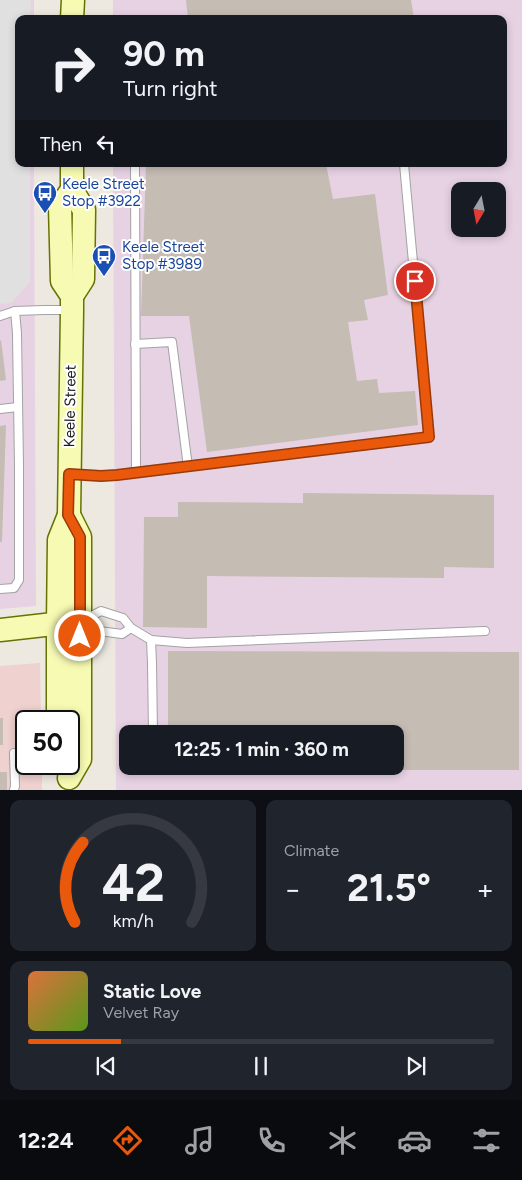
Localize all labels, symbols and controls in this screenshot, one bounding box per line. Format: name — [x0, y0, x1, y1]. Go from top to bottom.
text: 90 m — [123, 33, 205, 75]
icon: right — [40, 35, 105, 100]
text: Turn right — [123, 75, 218, 102]
icon: left — [92, 130, 120, 158]
text: Then — [40, 133, 82, 156]
place label: Keele Street Stop #3922 — [62, 175, 145, 210]
bus stop icon: Keele Street Stop #3922 — [32, 180, 58, 214]
north arrow — [451, 182, 506, 238]
map controls — [451, 182, 506, 237]
place label: Keele Street Stop #3989 — [122, 238, 205, 273]
bus stop icon: Keele Street Stop #3989 — [91, 243, 117, 277]
pin — [394, 260, 436, 302]
icon: arrive — [401, 267, 429, 295]
street label: Keele Street — [60, 364, 80, 447]
position arrow — [53, 609, 105, 661]
speed limit sign: 50 — [15, 710, 80, 775]
text: 12:25 · 1 min · 360 m — [174, 738, 349, 761]
text: Climate — [284, 841, 339, 860]
text: 42 — [101, 852, 165, 914]
text: 21.5° — [347, 865, 431, 911]
text: − — [284, 872, 301, 906]
text: + — [477, 872, 494, 906]
text: km/h — [113, 910, 153, 931]
text: Static Love — [103, 980, 201, 1003]
text: Velvet Ray — [103, 1003, 179, 1022]
icon: previous — [92, 1052, 120, 1080]
icon: pause — [247, 1052, 275, 1080]
icon: next — [402, 1052, 430, 1080]
icon: directions — [110, 1123, 145, 1158]
icon: music — [182, 1123, 217, 1158]
icon: phone — [254, 1123, 289, 1158]
icon: climate — [325, 1123, 360, 1158]
icon: car — [397, 1123, 432, 1158]
icon: filters — [469, 1123, 504, 1158]
text: 12:24 — [18, 1127, 74, 1154]

